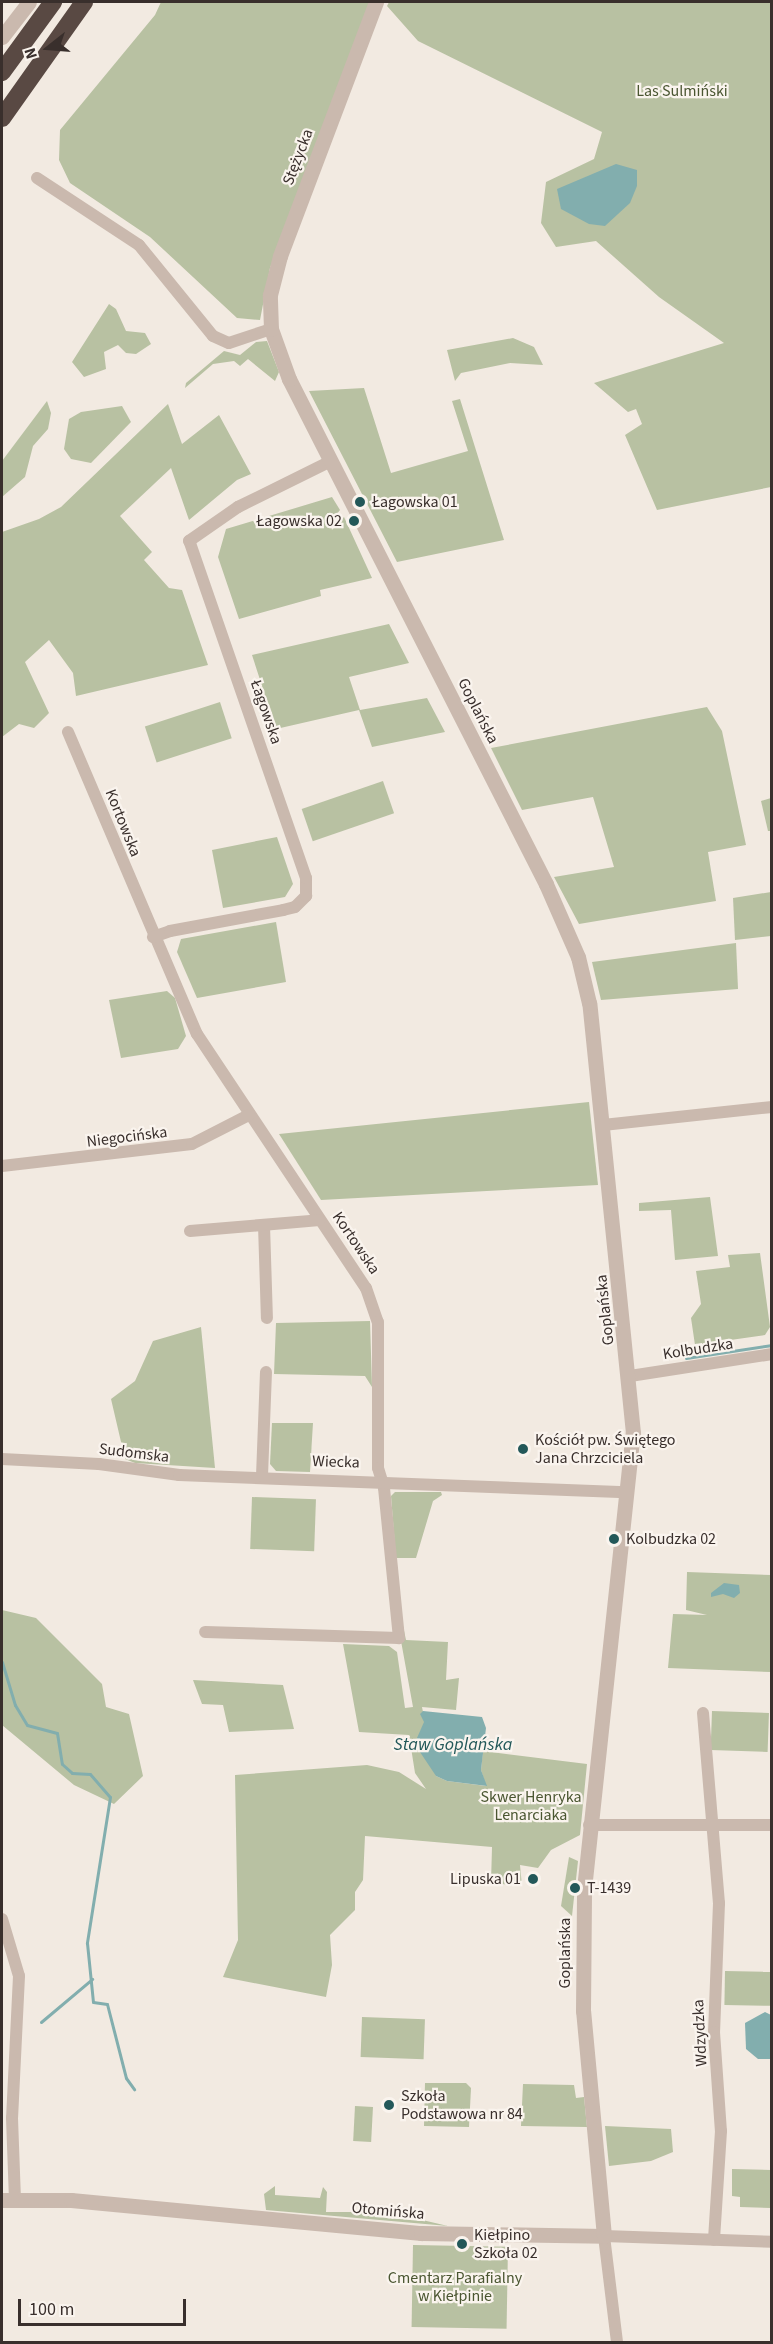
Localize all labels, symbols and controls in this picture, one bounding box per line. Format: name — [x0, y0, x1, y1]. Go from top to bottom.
north arrow — [18, 18, 78, 78]
text: N — [19, 45, 43, 62]
park label: Las Sulmiński — [636, 81, 728, 101]
street label: Stężycka — [279, 126, 317, 188]
place label: Łagowska 01 — [372, 492, 458, 512]
marker: Łagowska 01 — [353, 495, 367, 509]
place label: Łagowska 02 — [256, 511, 342, 531]
marker: Łagowska 02 — [347, 514, 361, 528]
street label: Goplańska — [453, 675, 503, 747]
street label: Łagowska — [246, 677, 286, 747]
street label: Kortowska — [101, 786, 145, 860]
street label: Niegocińska — [86, 1123, 168, 1151]
street label: Kortowska — [328, 1208, 384, 1278]
street label: Goplańska — [592, 1274, 618, 1346]
street label: Kolbudzka — [661, 1334, 735, 1364]
place label: Kościół pw. Świętego Jana Chrzciciela — [535, 1430, 675, 1468]
street label: Sudomska — [98, 1439, 170, 1467]
marker: Kościół pw. Świętego Jana Chrzciciela — [516, 1442, 530, 1456]
street label: Wiecka — [312, 1452, 360, 1472]
place label: Kolbudzka 02 — [626, 1529, 716, 1549]
marker: Kolbudzka 02 — [607, 1532, 621, 1546]
water label: Staw Goplańska — [394, 1734, 512, 1756]
park label: Skwer Henryka Lenarciaka — [481, 1787, 581, 1825]
place label: Lipuska 01 — [450, 1869, 521, 1889]
marker: Lipuska 01 — [526, 1872, 540, 1886]
place label: T-1439 — [587, 1878, 631, 1898]
marker: T-1439 — [568, 1881, 582, 1895]
street label: Goplańska — [555, 1918, 575, 1988]
street label: Wdzydzka — [689, 1999, 711, 2067]
place label: Szkoła Podstawowa nr 84 — [401, 2086, 523, 2124]
marker: Szkoła Podstawowa nr 84 — [382, 2098, 396, 2112]
street label: Otomińska — [351, 2198, 425, 2224]
place label: Kiełpino Szkoła 02 — [474, 2225, 538, 2263]
marker: Kiełpino Szkoła 02 — [455, 2237, 469, 2251]
park label: Cmentarz Parafialny w Kiełpinie — [388, 2268, 522, 2306]
scale bar — [21, 2287, 189, 2325]
text: 100 m — [29, 2297, 74, 2322]

